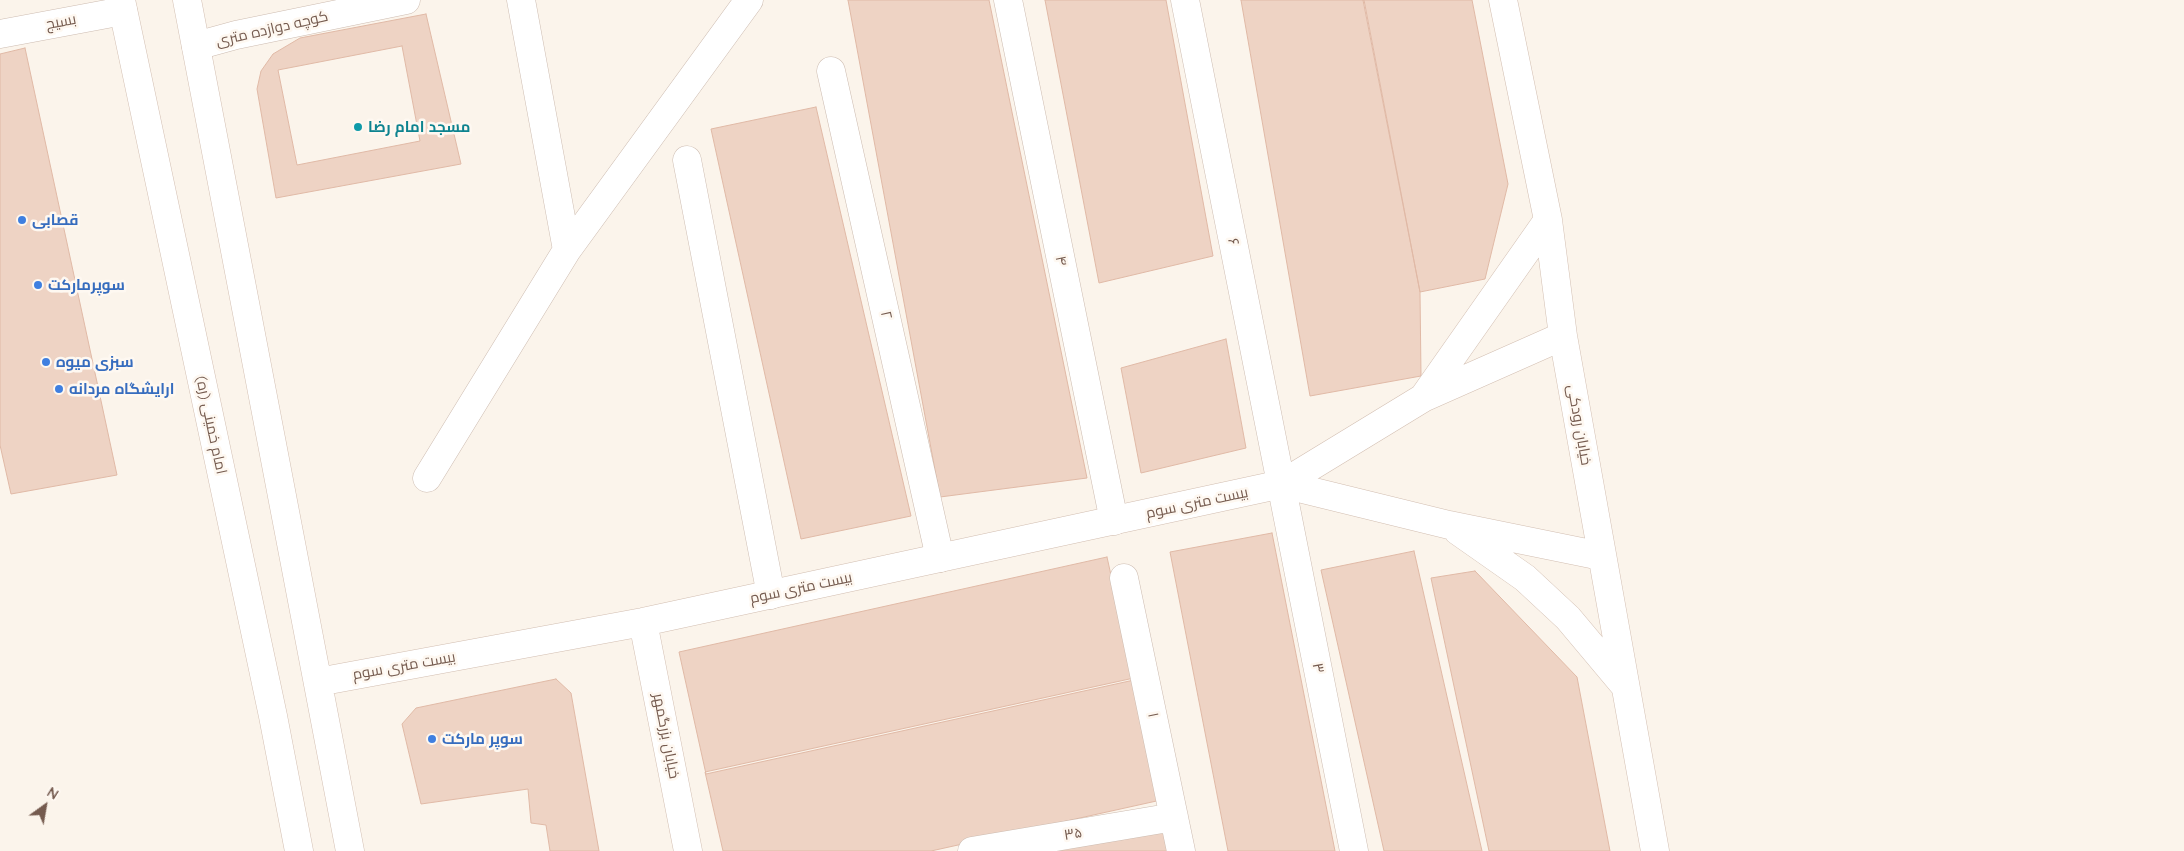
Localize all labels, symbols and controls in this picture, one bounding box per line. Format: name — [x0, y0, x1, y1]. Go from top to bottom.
street label: کوچه دوازده متری — [214, 7, 330, 51]
street label: بسیج — [44, 10, 78, 34]
place label: مسجد امام رضا — [368, 118, 470, 136]
marker: مسجد امام رضا — [352, 121, 364, 133]
place label: قصابی — [32, 211, 78, 229]
marker: قصابی — [16, 214, 28, 226]
street label: ۶ — [1223, 237, 1243, 247]
street label: ۴ — [1051, 254, 1071, 268]
place label: سوپرمارکت — [48, 276, 125, 294]
marker: سوپرمارکت — [32, 279, 44, 291]
street label: ۲ — [876, 309, 896, 321]
place label: سبزی میوه — [56, 353, 134, 371]
marker: سبزی میوه — [40, 356, 52, 368]
street label: امام خمینی (ره) — [192, 374, 230, 476]
place label: ارایشگاه مردانه — [69, 380, 174, 398]
marker: ارایشگاه مردانه — [53, 383, 65, 395]
street label: خیابان رودکی — [1563, 383, 1595, 467]
street label: بیست متری سوم — [1144, 483, 1250, 523]
street label: بیست متری سوم — [748, 568, 854, 608]
street label: بیست متری سوم — [351, 648, 457, 684]
street label: ۳ — [1308, 661, 1328, 675]
street label: خیابان بزرگمهر — [649, 692, 683, 780]
street label: ۱ — [1144, 711, 1162, 719]
place label: سوپر مارکت — [442, 730, 523, 748]
marker: سوپر مارکت — [426, 733, 438, 745]
north arrow — [20, 781, 70, 831]
text: N — [44, 783, 62, 804]
street label: ۳۵ — [1063, 824, 1083, 844]

